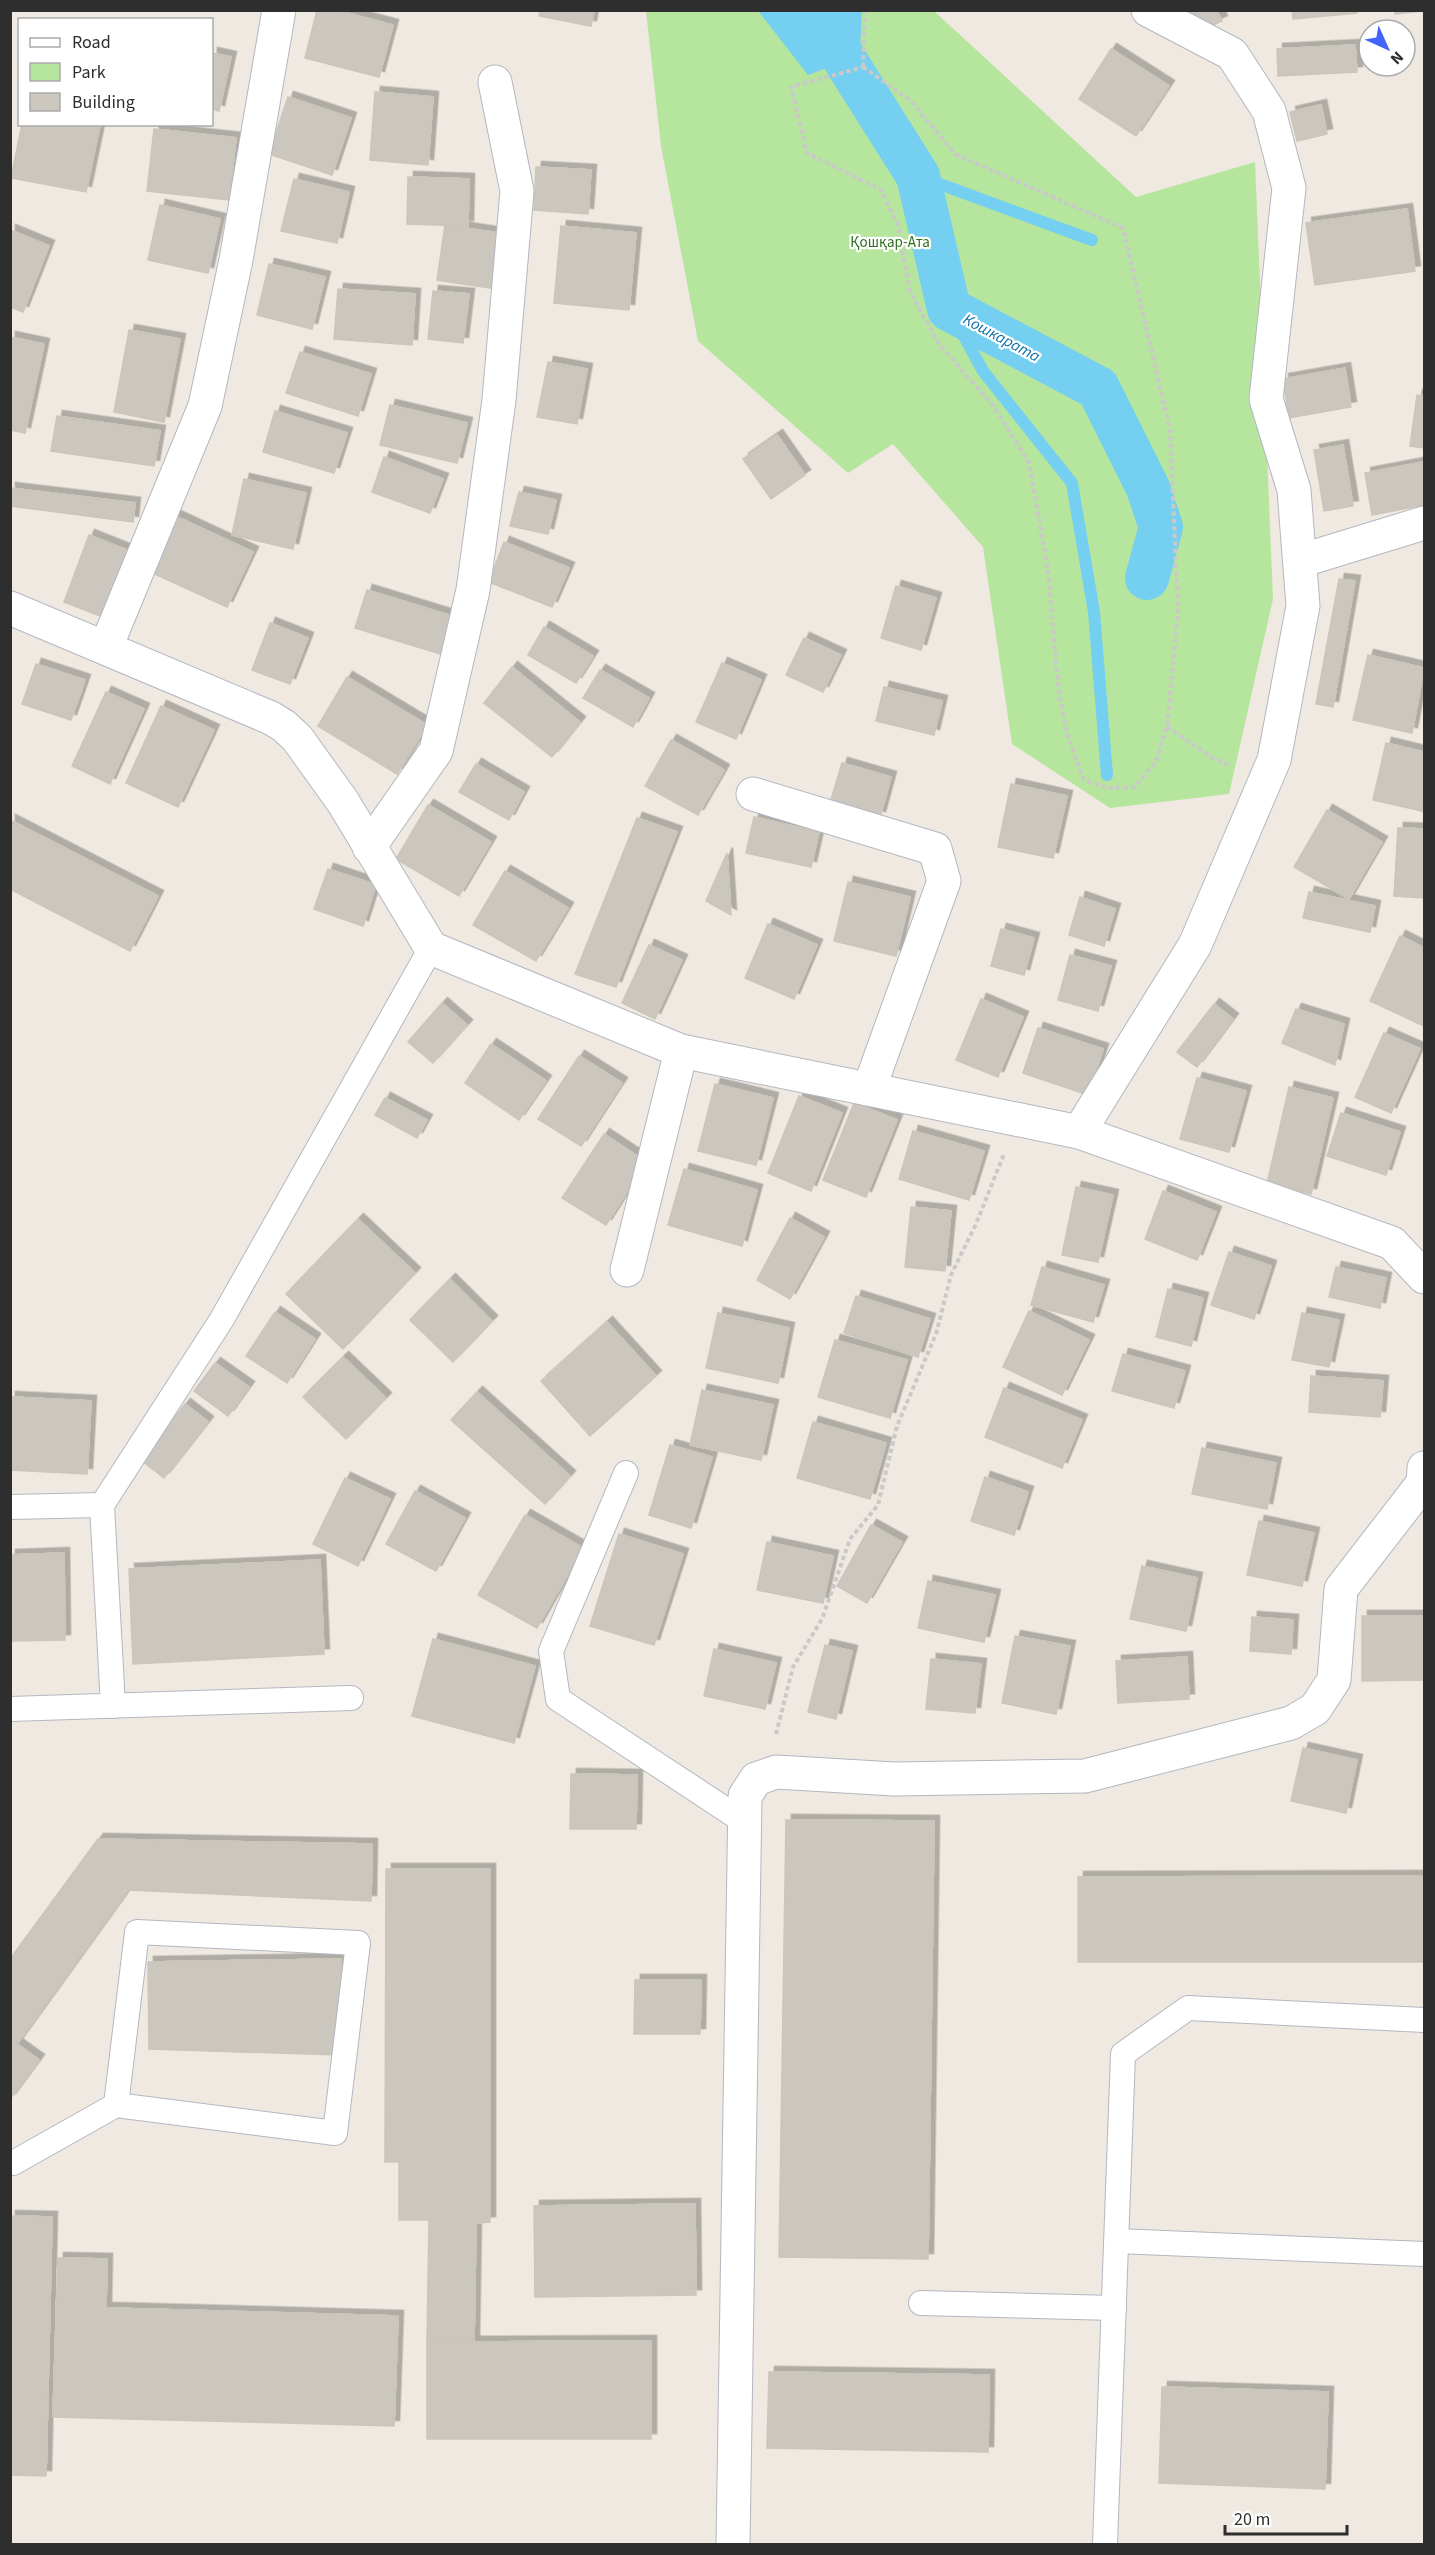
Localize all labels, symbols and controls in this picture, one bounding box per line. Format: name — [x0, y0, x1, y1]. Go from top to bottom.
legend — [18, 18, 213, 126]
north arrow — [1357, 18, 1417, 78]
text: Road — [72, 30, 111, 55]
text: N — [1385, 46, 1408, 69]
text: Park — [72, 60, 106, 85]
text: Building — [72, 90, 135, 115]
park label: Қошқар-Ата — [850, 232, 930, 253]
water label: Кошкарата — [959, 308, 1044, 368]
scale bar — [1225, 2498, 1346, 2536]
text: 20 m — [1234, 2507, 1270, 2532]

